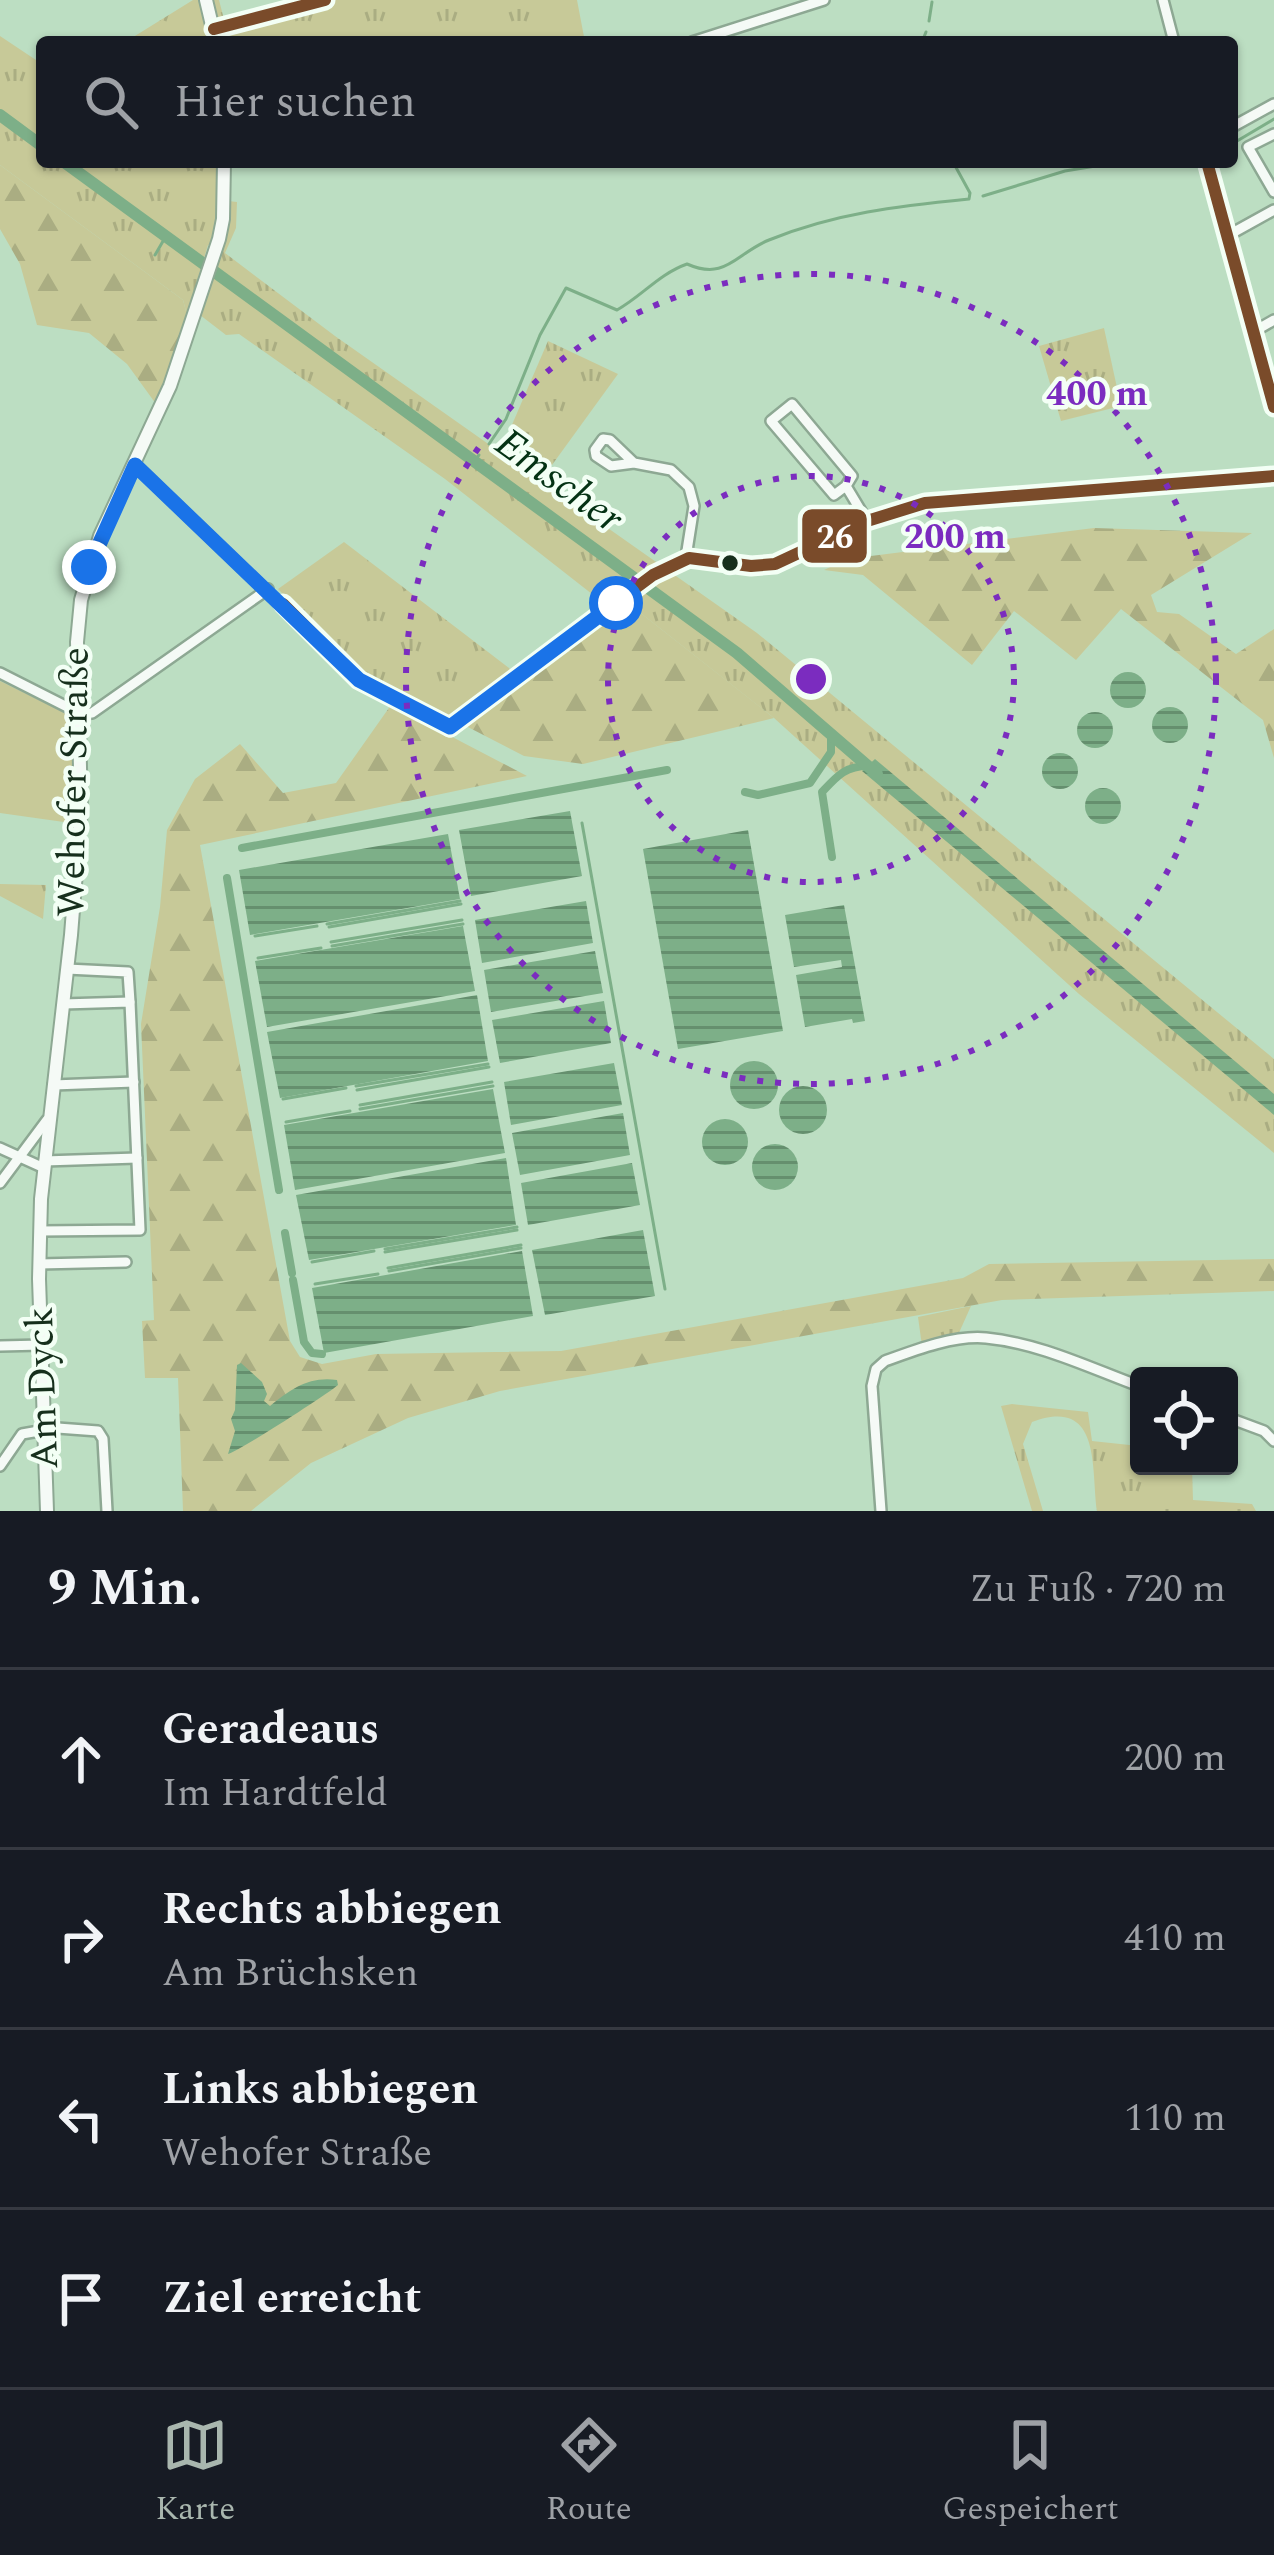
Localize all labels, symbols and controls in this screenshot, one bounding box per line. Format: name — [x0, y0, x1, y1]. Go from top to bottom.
search box — [36, 36, 1238, 168]
text: Hier suchen — [174, 68, 416, 137]
icon: search — [78, 69, 144, 135]
text: 400 m — [1046, 367, 1148, 422]
water label: Emscher — [482, 413, 637, 550]
line badge: 26 — [800, 507, 869, 565]
text: 200 m — [904, 510, 1006, 565]
text: 26 — [816, 513, 854, 563]
route end — [62, 540, 116, 594]
unlabelled marker — [719, 552, 741, 574]
route start — [589, 576, 643, 630]
street label: Wehofer Straße — [42, 646, 106, 918]
centre of rings — [790, 658, 832, 700]
street label: Am Dyck — [11, 1306, 75, 1470]
map controls — [1130, 1367, 1238, 1475]
button: locate — [1130, 1367, 1238, 1475]
text: 9 Min. — [48, 1550, 202, 1628]
text: Zu Fuß · 720 m — [969, 1560, 1226, 1619]
text: Geradeaus — [162, 1695, 379, 1764]
icon: ahead — [48, 1726, 114, 1792]
text: 200 m — [1124, 1729, 1226, 1788]
text: Im Hardtfeld — [162, 1764, 388, 1823]
text: Rechts abbiegen — [162, 1875, 502, 1944]
icon: right — [48, 1906, 114, 1972]
text: 410 m — [1124, 1909, 1226, 1968]
text: Am Brüchsken — [162, 1944, 418, 2003]
text: Links abbiegen — [162, 2055, 478, 2124]
icon: left — [48, 2086, 114, 2152]
text: 110 m — [1124, 2089, 1226, 2148]
text: Wehofer Straße — [162, 2124, 432, 2183]
text: Ziel erreicht — [162, 2264, 421, 2333]
icon: arrive — [48, 2266, 114, 2332]
tab: Karte — [155, 2412, 235, 2534]
tab: Route — [546, 2412, 632, 2534]
tab: Gespeichert — [942, 2412, 1119, 2534]

